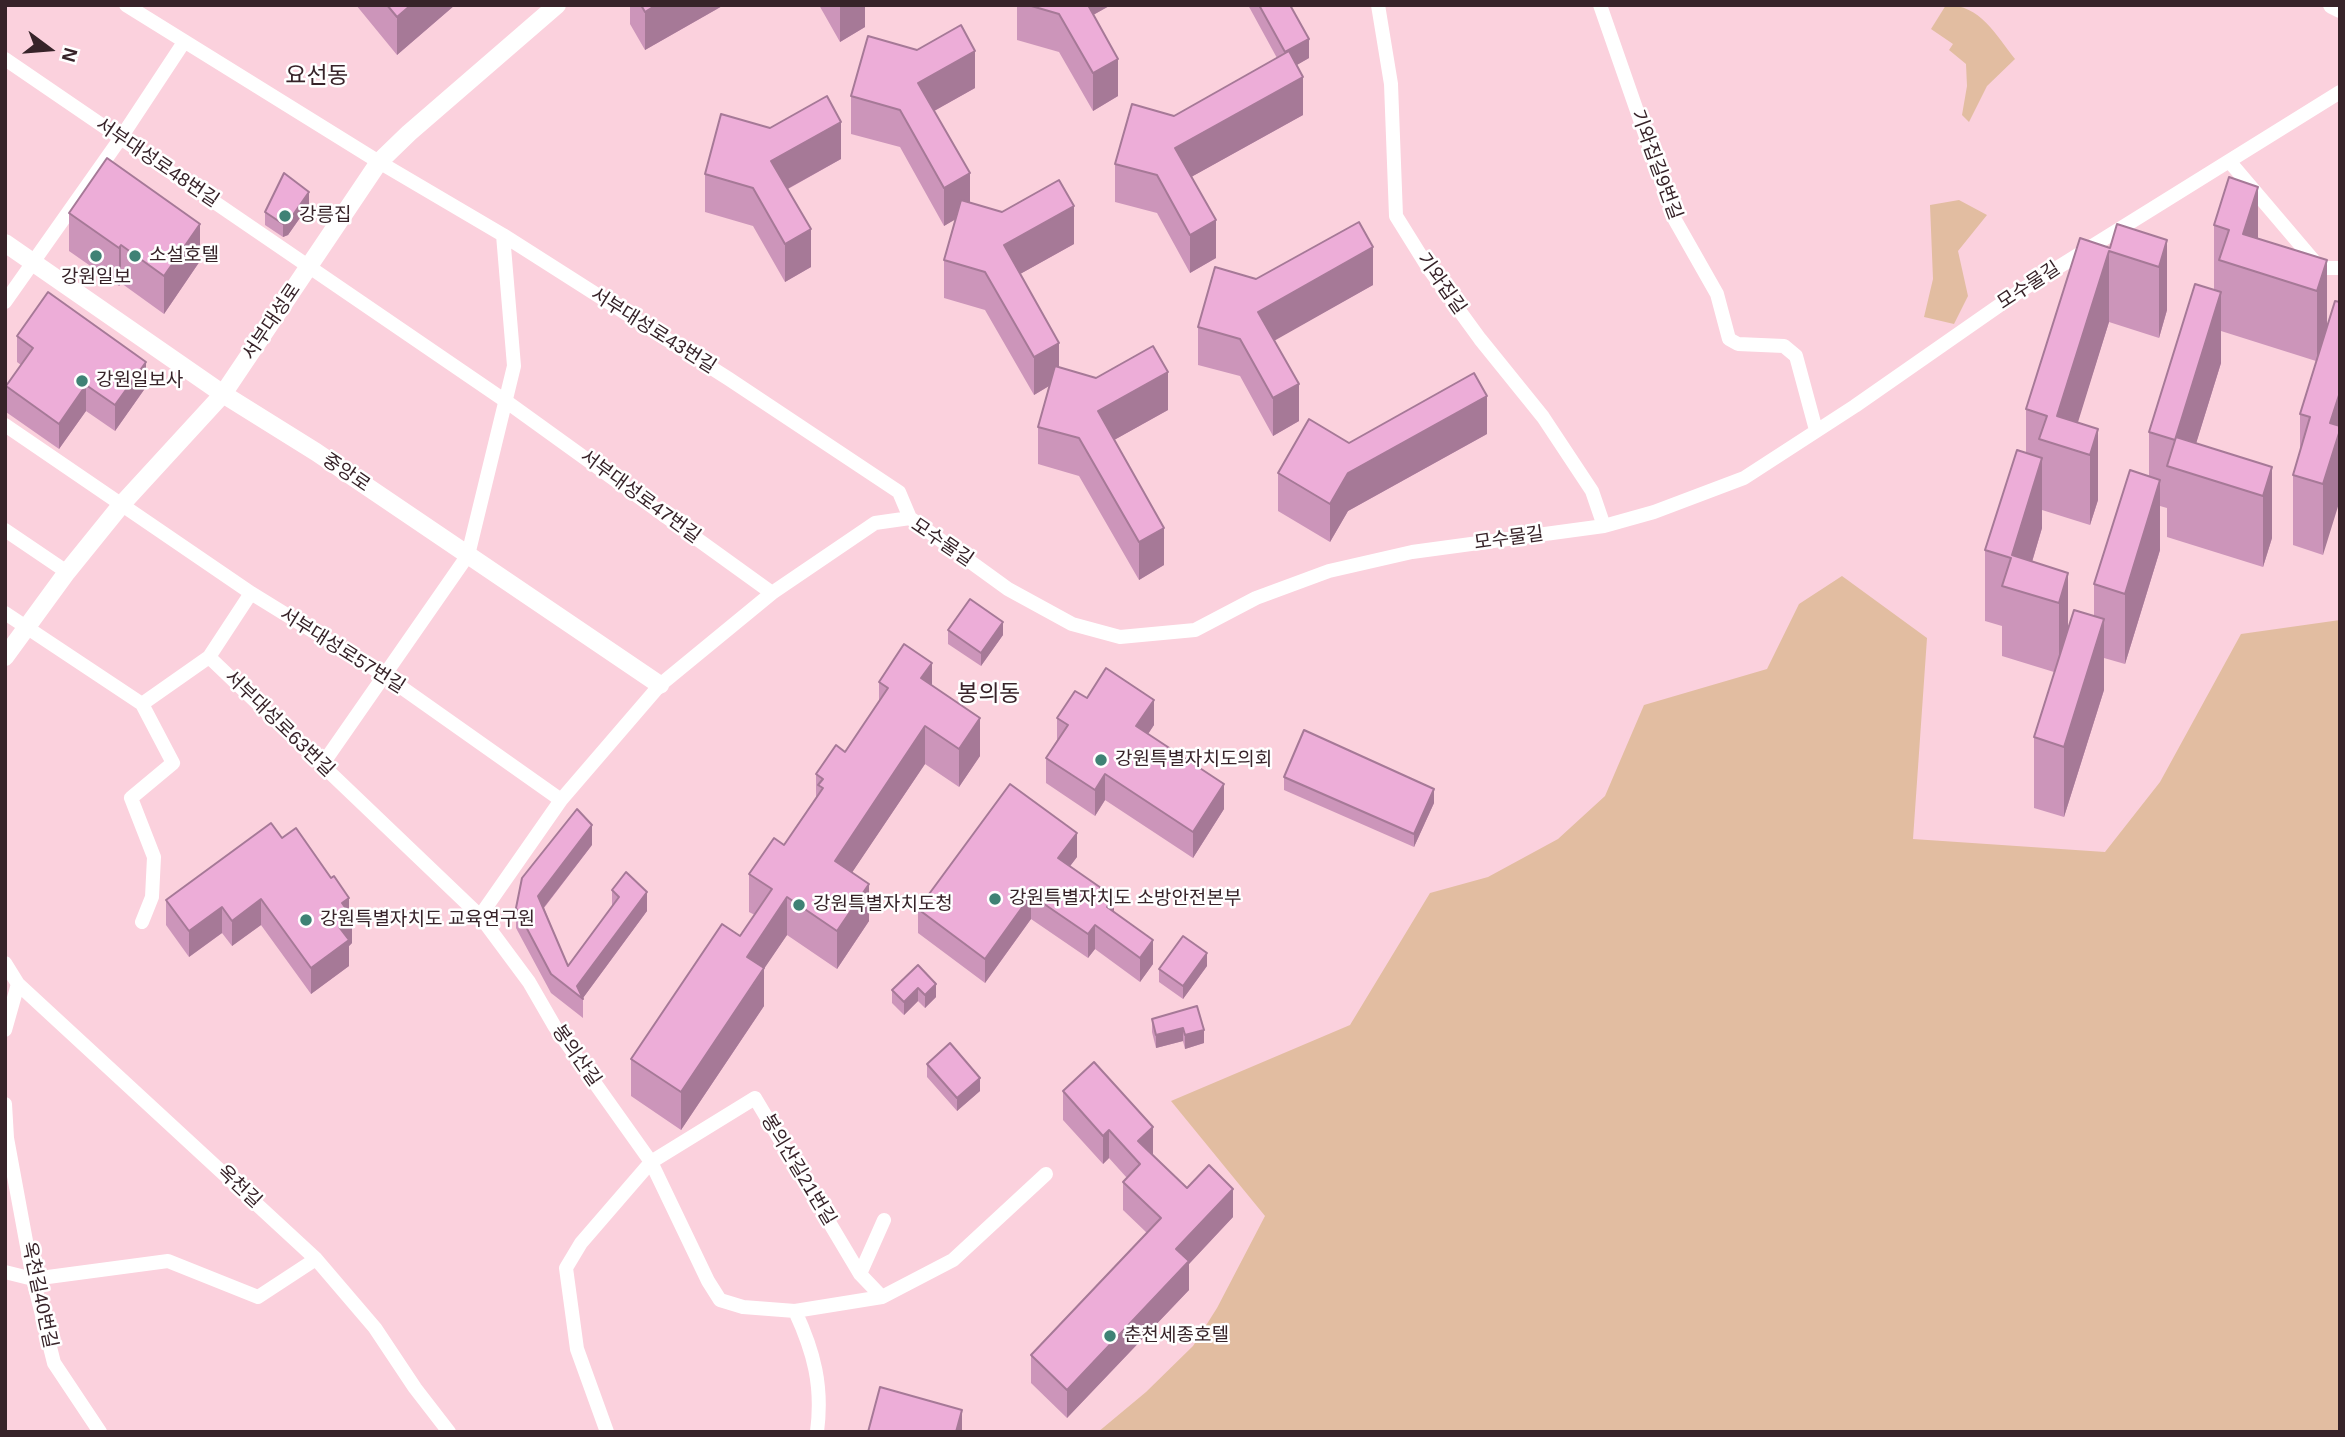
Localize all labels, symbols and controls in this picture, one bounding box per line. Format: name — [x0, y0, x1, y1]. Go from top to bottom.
north arrow — [14, 14, 84, 84]
text: N — [58, 45, 82, 64]
district label: 요선동 — [285, 63, 349, 91]
street label: 기와집길9번길 — [1626, 107, 1686, 223]
street label: 서부대성로48번길 — [91, 113, 223, 213]
place label: 강릉집 — [299, 205, 351, 227]
marker: 강릉집 — [277, 208, 293, 224]
place label: 소설호텔 — [149, 245, 219, 267]
marker: 강원일보 — [88, 248, 104, 264]
marker: 소설호텔 — [127, 248, 143, 264]
street label: 기와집길 — [1412, 249, 1470, 319]
street label: 모수물길 — [1993, 257, 2065, 315]
place label: 강원일보 — [61, 267, 131, 289]
street label: 서부대성로 — [238, 279, 306, 365]
street label: 서부대성로43번길 — [586, 283, 720, 379]
place label: 강원일보사 — [96, 370, 183, 392]
marker: 강원일보사 — [74, 373, 90, 389]
street label: 서부대성로47번길 — [575, 446, 705, 548]
street label: 중앙로 — [318, 449, 374, 497]
street label: 모수물길 — [907, 514, 977, 572]
street label: 모수물길 — [1473, 523, 1545, 555]
street label: 서부대성로57번길 — [275, 603, 409, 699]
street label: 서부대성로63번길 — [219, 666, 339, 782]
district label: 봉의동 — [957, 681, 1021, 709]
place label: 강원특별자치도의회 — [1115, 749, 1272, 771]
marker: 강원특별자치도의회 — [1093, 752, 1109, 768]
place label: 강원특별자치도 소방안전본부 — [1009, 888, 1242, 910]
marker: 강원특별자치도 소방안전본부 — [987, 891, 1003, 907]
place label: 강원특별자치도청 — [813, 894, 953, 916]
marker: 강원특별자치도청 — [791, 897, 807, 913]
place label: 강원특별자치도 교육연구원 — [320, 909, 535, 931]
marker: 강원특별자치도 교육연구원 — [298, 912, 314, 928]
street label: 봉의산길 — [547, 1021, 605, 1091]
street label: 봉의산길21번길 — [756, 1110, 840, 1230]
street label: 옥천길 — [212, 1161, 266, 1213]
street label: 옥천길40번길 — [17, 1240, 61, 1350]
place label: 춘천세종호텔 — [1124, 1325, 1229, 1347]
marker: 춘천세종호텔 — [1102, 1328, 1118, 1344]

